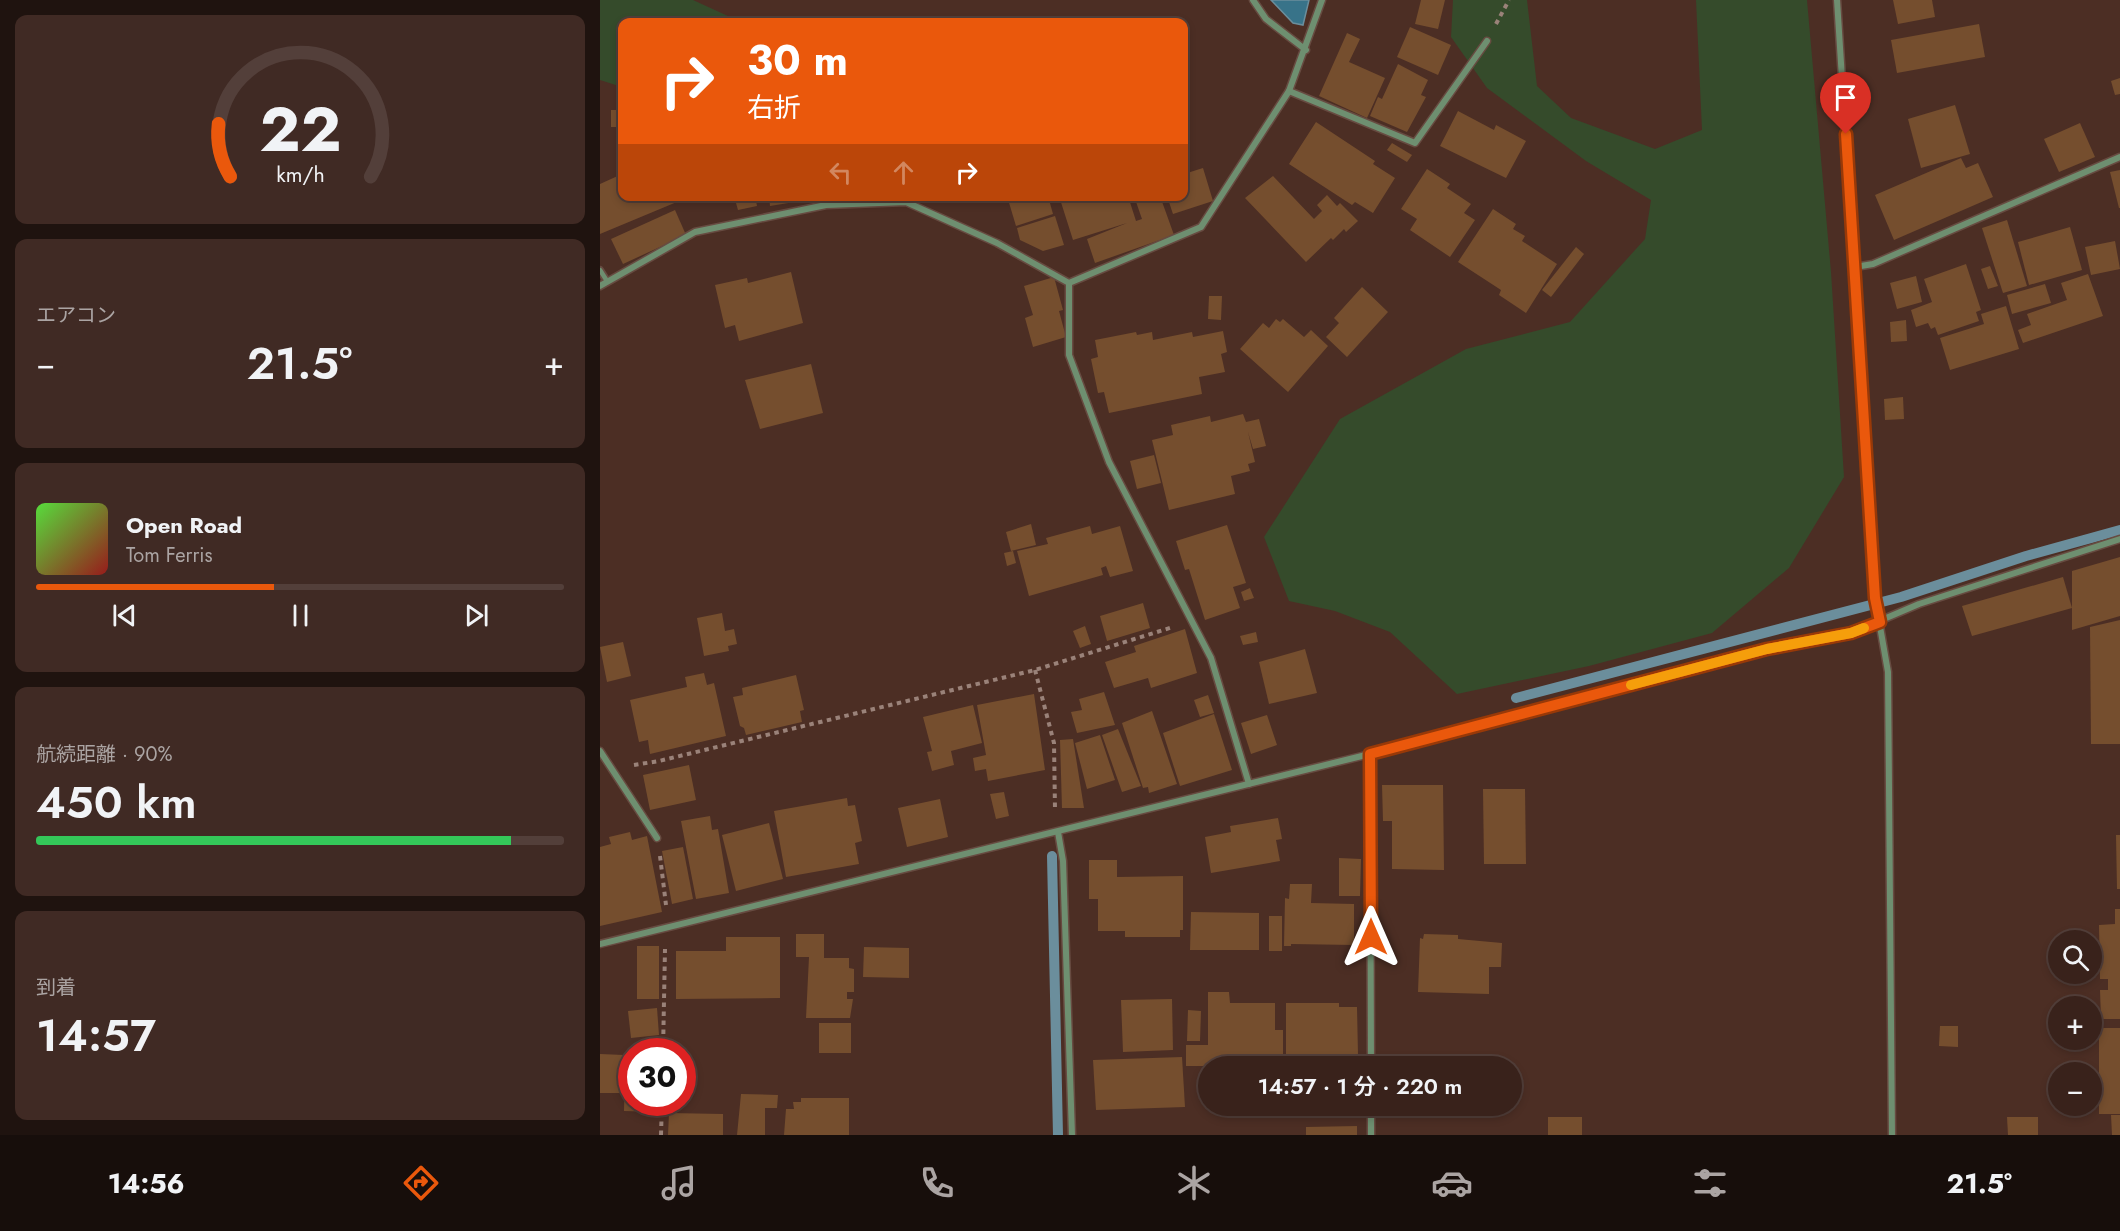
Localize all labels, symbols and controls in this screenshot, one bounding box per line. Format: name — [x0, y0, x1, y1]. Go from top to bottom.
text: 30 m — [747, 30, 848, 91]
icon: right — [648, 42, 726, 120]
pin — [1820, 72, 1871, 134]
icon: arrive — [1829, 81, 1862, 114]
text: 22 — [259, 84, 341, 174]
text: 右折 — [747, 88, 801, 127]
icon: left — [824, 156, 857, 189]
icon: ahead — [887, 156, 920, 189]
icon: right — [950, 156, 983, 189]
text: km/h — [276, 159, 324, 190]
text: エアコン — [36, 301, 116, 330]
text: 21.5° — [247, 331, 352, 396]
text: − — [36, 340, 55, 387]
text: + — [544, 340, 564, 387]
text: Open Road — [126, 509, 242, 541]
text: Tom Ferris — [126, 541, 213, 570]
icon: previous — [108, 599, 141, 632]
icon: pause — [284, 599, 317, 632]
icon: next — [460, 599, 493, 632]
text: 航続距離 · 90% — [36, 740, 173, 769]
text: 450 km — [36, 770, 197, 835]
position arrow — [1339, 905, 1403, 969]
map controls — [2048, 930, 2102, 1116]
button: search — [2048, 930, 2102, 984]
text: 到着 — [36, 973, 76, 1002]
button: + — [2048, 996, 2102, 1050]
text: 14:57 — [36, 1003, 156, 1068]
speed limit sign: 30 — [618, 1038, 696, 1116]
button: − — [2048, 1062, 2102, 1116]
text: 14:57 · 1 分 · 220 m — [1258, 1070, 1462, 1102]
icon: directions — [400, 1162, 442, 1204]
icon: music — [658, 1162, 700, 1204]
icon: phone — [916, 1162, 958, 1204]
icon: climate — [1173, 1162, 1215, 1204]
icon: car — [1431, 1162, 1473, 1204]
icon: filters — [1689, 1162, 1731, 1204]
text: 14:56 — [108, 1164, 185, 1203]
text: 21.5° — [1947, 1164, 2012, 1203]

